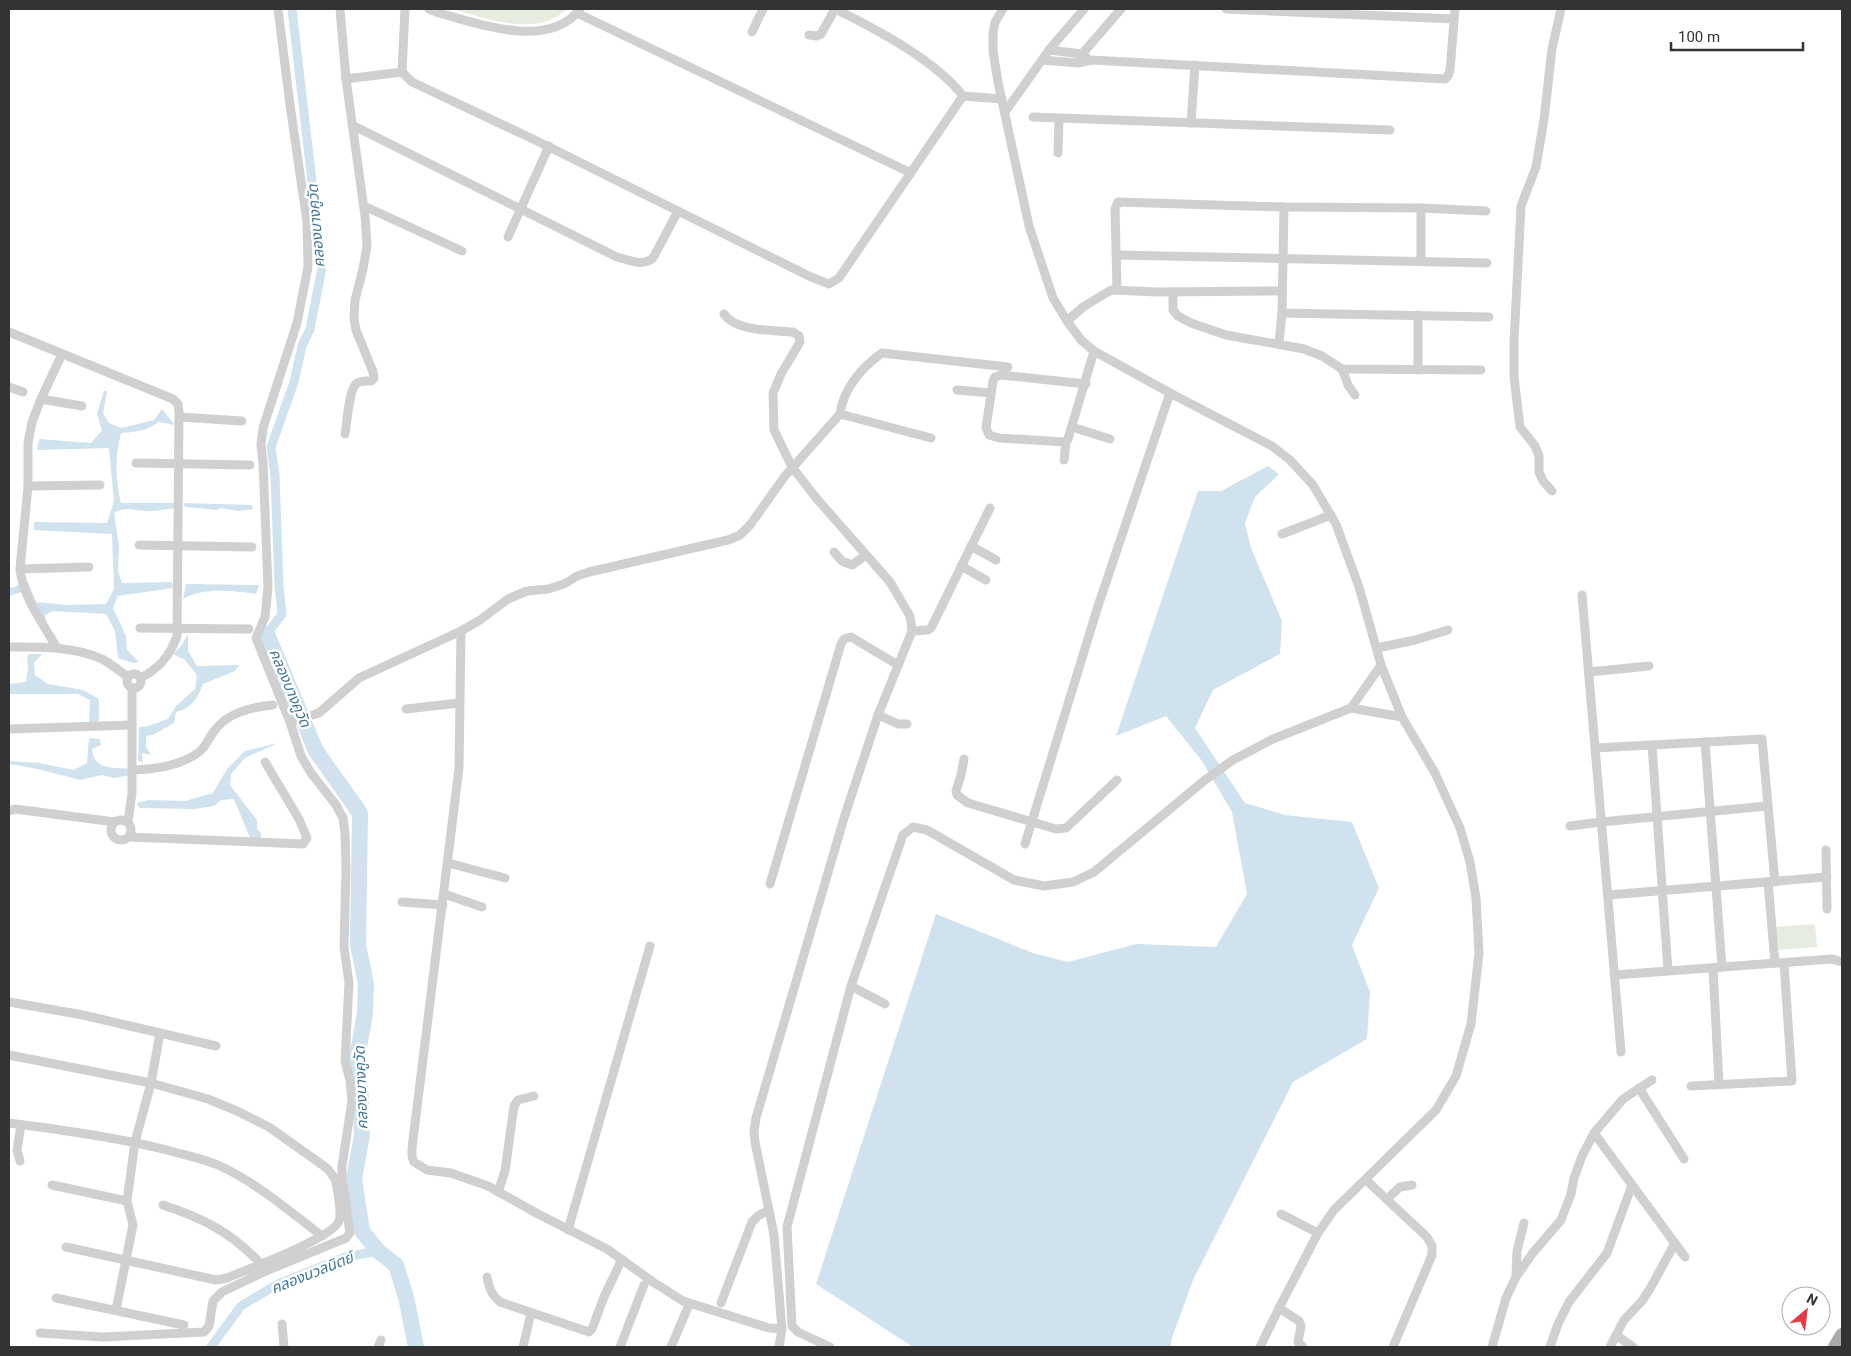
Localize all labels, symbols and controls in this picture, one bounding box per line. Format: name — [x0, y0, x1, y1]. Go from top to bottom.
scale bar — [1671, 20, 1804, 52]
text: 100 m — [1678, 28, 1720, 46]
water label: คลองบางคูวัด — [303, 183, 329, 268]
water label: คลองบางคูวัด — [265, 646, 315, 731]
water label: คลองบางคูวัด — [351, 1045, 371, 1130]
water label: คลองนวลนิตย์ — [268, 1247, 359, 1298]
north arrow — [1781, 1286, 1831, 1336]
text: N — [1804, 1290, 1820, 1309]

